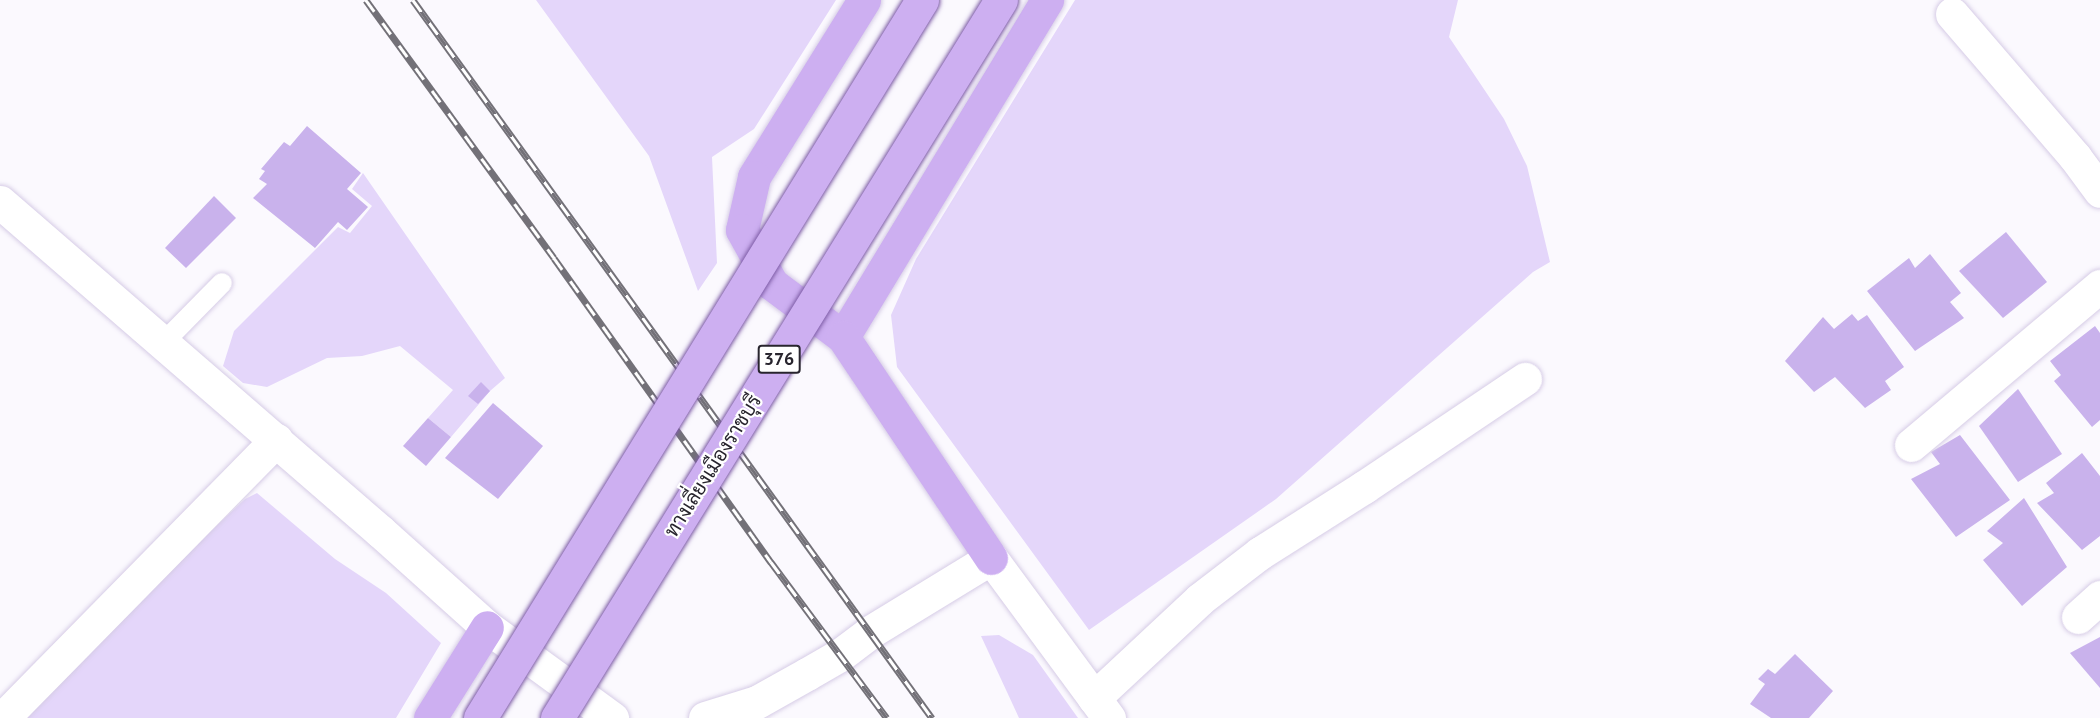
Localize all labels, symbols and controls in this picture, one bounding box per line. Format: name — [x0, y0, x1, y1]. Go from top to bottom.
road number: 376 — [756, 344, 802, 374]
street label: ทางเลี่ยงเมืองราชบุรี — [659, 390, 767, 542]

